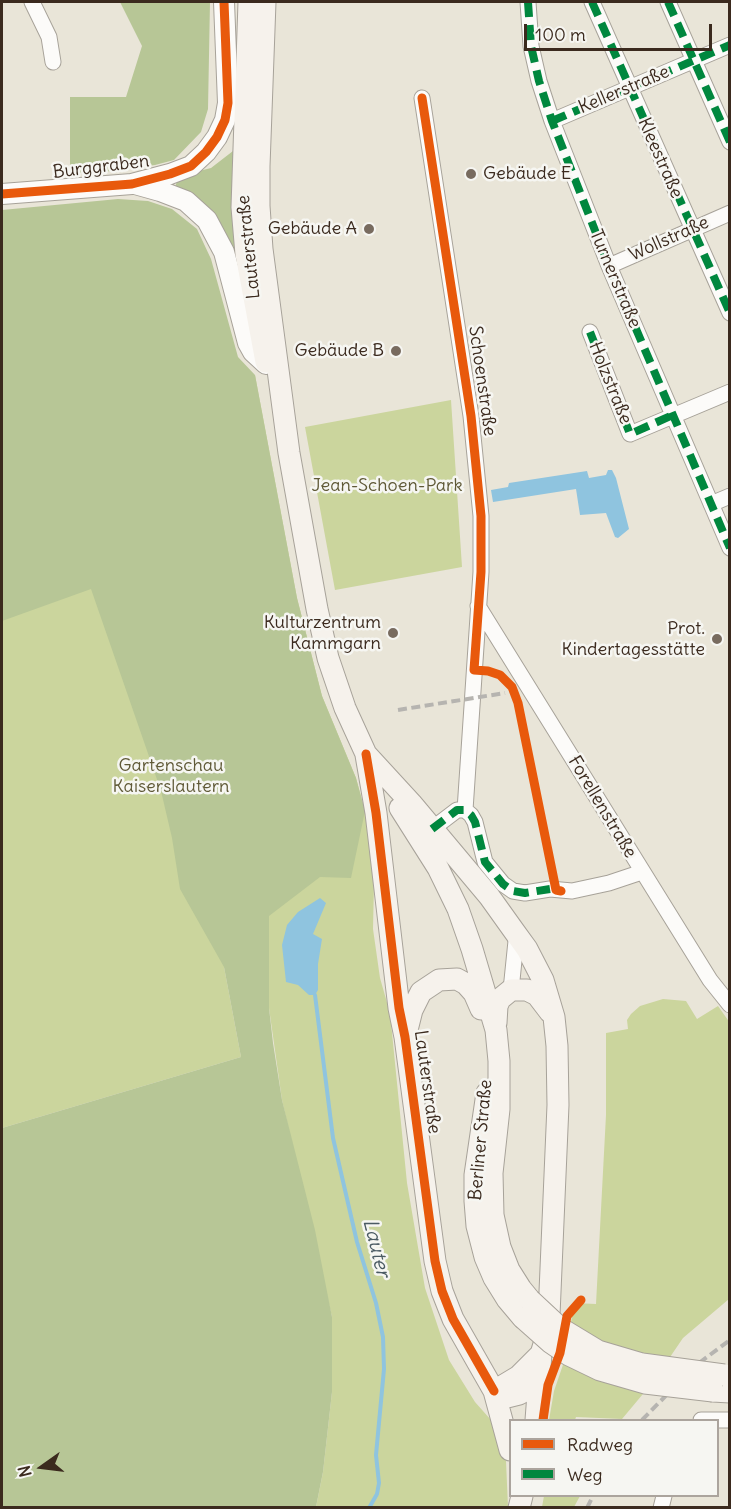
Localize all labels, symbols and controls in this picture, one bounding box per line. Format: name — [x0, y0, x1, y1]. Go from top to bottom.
scale bar — [527, 12, 714, 50]
text: 100 m — [535, 23, 586, 46]
street label: Kellerstraße — [575, 61, 673, 119]
street label: Kleestraße — [633, 114, 687, 202]
street label: Burggraben — [52, 150, 150, 184]
place label: Gebäude E — [483, 163, 571, 185]
marker: Gebäude E — [464, 167, 478, 181]
street label: Lauterstraße — [233, 194, 265, 300]
street label: Wollstraße — [626, 212, 712, 266]
place label: Gebäude A — [268, 218, 357, 240]
marker: Gebäude A — [362, 222, 376, 236]
street label: Turnerstraße — [585, 227, 645, 331]
street label: Schoenstraße — [464, 325, 500, 437]
street label: Holzstraße — [584, 339, 636, 427]
place label: Gebäude B — [294, 340, 384, 362]
marker: Gebäude B — [389, 344, 403, 358]
park label: Jean-Schoen-Park — [311, 475, 463, 497]
place label: Kulturzentrum Kammgarn — [264, 612, 381, 654]
place label: Prot. Kindertagesstätte — [562, 618, 705, 660]
marker: Kulturzentrum Kammgarn — [386, 626, 400, 640]
marker: Prot. Kindertagesstätte — [710, 632, 724, 646]
street label: Forellenstraße — [563, 752, 641, 862]
park label: Gartenschau Kaiserslautern — [113, 755, 229, 798]
street label: Lauterstraße — [409, 1029, 445, 1135]
street label: Berliner Straße — [465, 1079, 497, 1201]
water label: Lauter — [357, 1216, 395, 1280]
legend — [509, 1419, 719, 1497]
text: Radweg — [567, 1433, 633, 1456]
north arrow — [12, 1437, 72, 1497]
text: Weg — [567, 1463, 602, 1486]
text: N — [13, 1464, 36, 1479]

